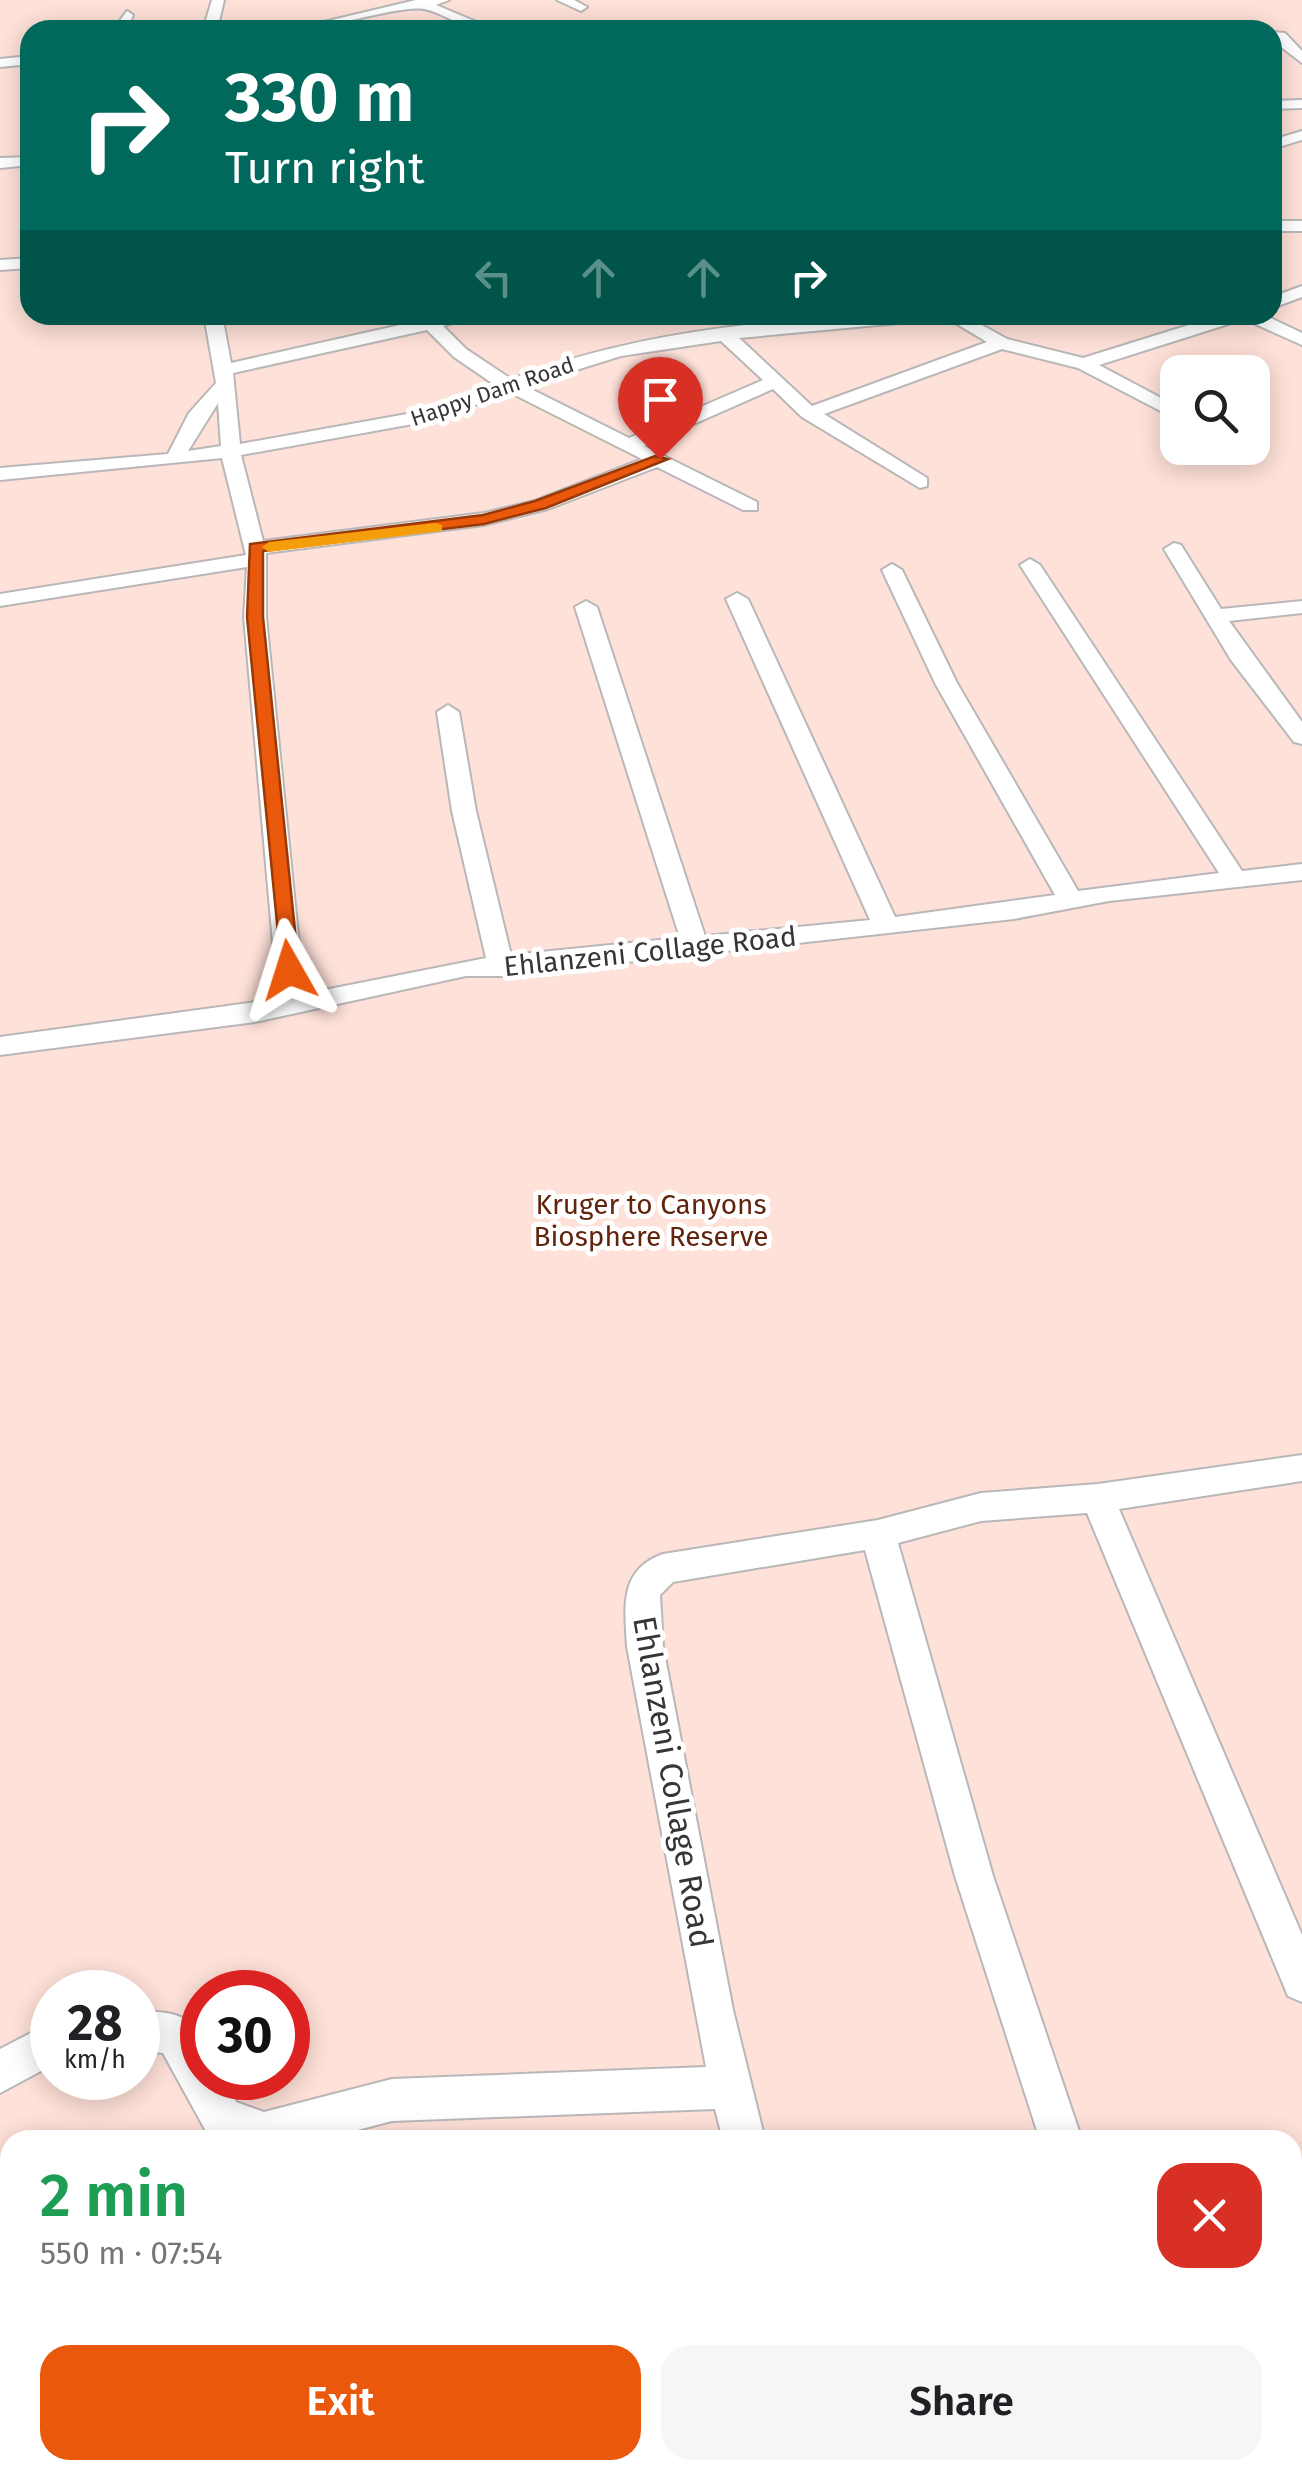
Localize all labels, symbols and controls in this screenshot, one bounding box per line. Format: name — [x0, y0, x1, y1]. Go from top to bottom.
text: 330 m — [225, 56, 415, 140]
icon: right — [60, 60, 190, 190]
text: Turn right — [225, 141, 424, 195]
icon: left — [466, 250, 521, 305]
icon: ahead — [571, 250, 626, 305]
icon: ahead — [676, 250, 731, 305]
icon: right — [781, 250, 836, 305]
street label: Happy Dam Road — [407, 351, 577, 432]
map controls — [1160, 355, 1270, 465]
button: search — [1160, 355, 1270, 465]
pin — [618, 357, 703, 460]
icon: arrive — [633, 372, 688, 427]
position arrow — [237, 918, 341, 1022]
street label: Ehlanzeni Collage Road — [502, 920, 798, 983]
park label: Kruger to Canyons Biosphere Reserve — [533, 1188, 769, 1253]
street label: Ehlanzeni Collage Road — [625, 1613, 721, 1951]
speed limit sign: 30 — [180, 1970, 310, 2100]
text: 28 — [68, 1993, 122, 2053]
text: km/h — [64, 2045, 126, 2075]
text: 2 min — [40, 2160, 188, 2232]
button: close — [1157, 2163, 1262, 2268]
text: 550 m · 07:54 — [40, 2234, 223, 2272]
button: Exit — [40, 2345, 641, 2460]
button: Share — [661, 2345, 1262, 2460]

